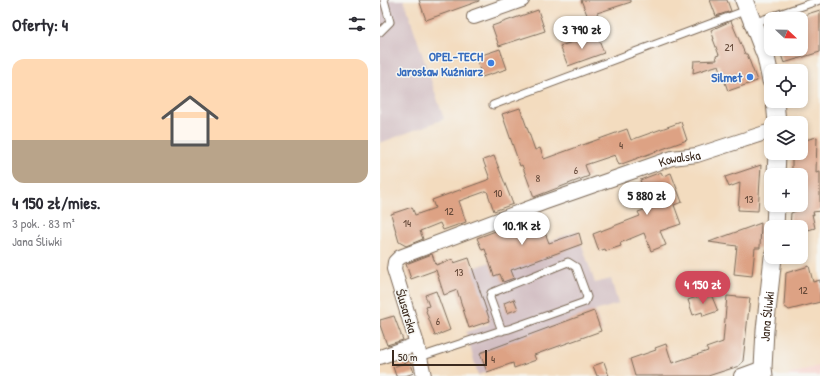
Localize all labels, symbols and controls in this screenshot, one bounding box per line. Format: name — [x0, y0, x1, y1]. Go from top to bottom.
north arrow — [764, 12, 808, 56]
map controls — [764, 12, 808, 264]
text: Oferty: 4 — [12, 13, 68, 36]
icon: filters — [346, 13, 368, 35]
pin: 3 790 zł — [541, 16, 623, 50]
text: 3 790 zł — [562, 20, 602, 38]
house number: 21 — [724, 40, 734, 54]
place label: OPEL-TECH Jarosław Kuźniarz — [397, 47, 483, 80]
marker: OPEL-TECH Jarosław Kuźniarz — [486, 58, 496, 68]
button: locate — [764, 64, 808, 108]
place label: Silmet — [711, 68, 743, 86]
marker: Silmet — [745, 72, 755, 82]
icon: home — [154, 85, 226, 157]
button: layers — [764, 116, 808, 160]
house number: 4 — [619, 138, 623, 152]
street label: Kowalska — [656, 145, 703, 171]
house number: 6 — [574, 163, 579, 177]
button: + — [764, 168, 808, 212]
house number: 8 — [536, 171, 541, 185]
pin: 5 880 zł — [606, 182, 688, 216]
house number: 10 — [494, 186, 503, 200]
text: 5 880 zł — [627, 186, 667, 204]
text: 4 150 zł/mies. — [12, 191, 100, 214]
house number: 13 — [745, 192, 754, 206]
house number: 12 — [444, 204, 454, 218]
pin: 10.1K zł — [481, 212, 563, 246]
text: 3 pok. · 83 m² — [12, 214, 75, 232]
house number: 14 — [403, 216, 411, 230]
text: 10.1K zł — [503, 216, 541, 234]
button: − — [764, 220, 808, 264]
text: Jana Śliwki — [12, 232, 63, 250]
house number: 13 — [455, 265, 464, 279]
pin: 4 150 zł — [662, 271, 744, 305]
text: 4 150 zł — [684, 275, 722, 293]
house number: 12 — [798, 283, 808, 297]
street label: Ślusarska — [392, 287, 422, 335]
street label: Jana Śliwki — [755, 290, 778, 342]
house number: 6 — [436, 314, 441, 328]
scale bar — [392, 348, 487, 367]
text: 50 m — [398, 350, 418, 364]
house number: 4 — [491, 352, 495, 366]

